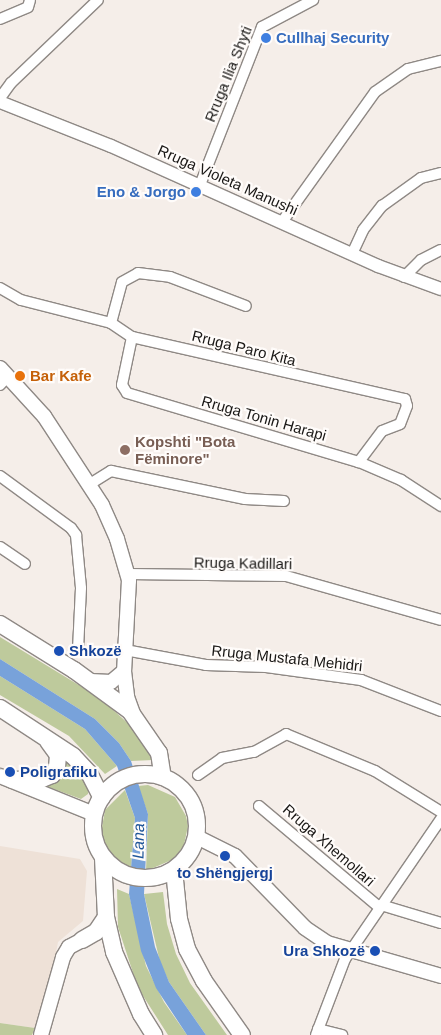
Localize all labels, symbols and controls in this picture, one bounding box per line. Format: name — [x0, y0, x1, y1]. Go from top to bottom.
street label: Rruga Ilia Shyti — [201, 23, 255, 125]
place label: Cullhaj Security — [276, 29, 389, 47]
marker: Cullhaj Security — [260, 32, 272, 44]
street label: Rruga Violeta Manushi — [155, 141, 301, 219]
place label: Eno & Jorgo — [97, 183, 186, 201]
marker: Eno & Jorgo — [190, 186, 202, 198]
street label: Rruga Paro Kita — [190, 326, 298, 370]
place label: Bar Kafe — [30, 367, 92, 385]
marker: Bar Kafe — [14, 370, 26, 382]
street label: Rruga Tonin Harapi — [199, 392, 329, 444]
place label: Kopshti "Bota Fëminore" — [135, 432, 235, 467]
marker: Kopshti "Bota Fëminore" — [119, 444, 131, 456]
street label: Rruga Kadillari — [194, 553, 292, 573]
street label: Rruga Mustafa Mehidri — [211, 641, 363, 675]
place label: Shkozë — [69, 642, 122, 660]
marker: Shkozë — [53, 645, 65, 657]
place label: Poligrafiku — [20, 763, 98, 781]
marker: Poligrafiku — [4, 766, 16, 778]
street label: Rruga Xhemollari — [279, 800, 379, 890]
water label: Lana — [129, 823, 149, 859]
marker: to Shëngjergj — [219, 850, 231, 862]
place label: to Shëngjergj — [177, 864, 273, 882]
place label: Ura Shkozë — [283, 942, 365, 960]
marker: Ura Shkozë — [369, 945, 381, 957]

